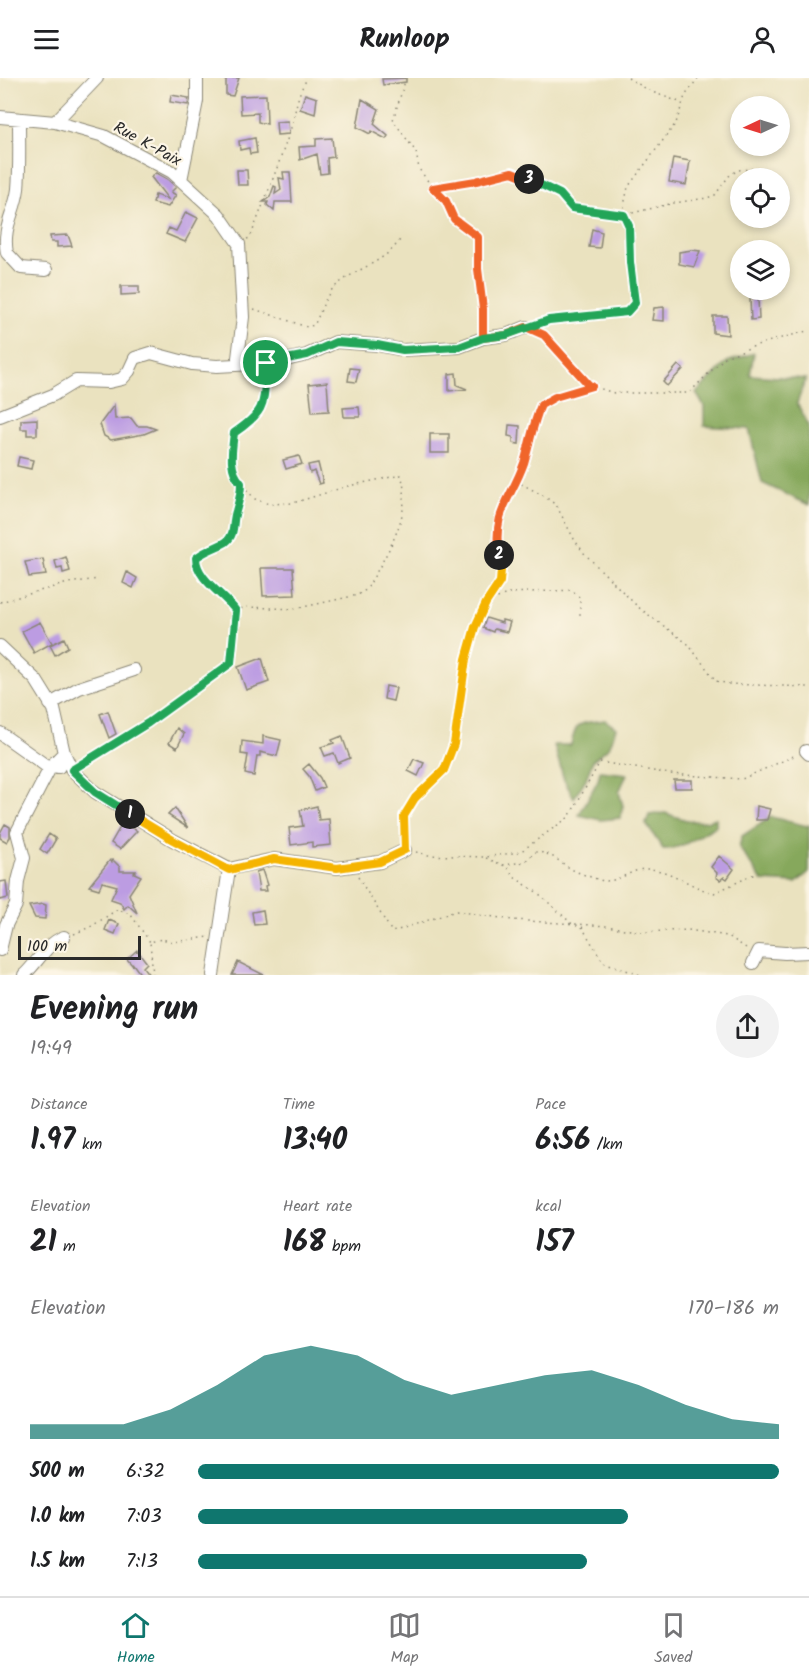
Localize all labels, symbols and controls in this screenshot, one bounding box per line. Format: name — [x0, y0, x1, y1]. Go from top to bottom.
text: Runloop — [359, 18, 450, 61]
icon: menu — [30, 23, 63, 56]
icon: person — [746, 23, 779, 56]
north arrow — [730, 96, 790, 156]
map controls — [730, 96, 790, 300]
street label: Rue K-Paix — [109, 115, 187, 174]
pin: 3 — [514, 164, 544, 194]
text: 3 — [525, 166, 533, 191]
button: locate — [730, 168, 790, 228]
button: layers — [730, 240, 790, 300]
pin — [240, 337, 291, 388]
icon: arrive — [249, 346, 282, 379]
pin: 2 — [484, 540, 514, 570]
text: 2 — [494, 542, 504, 567]
pin: 1 — [115, 799, 145, 829]
text: 1 — [128, 801, 132, 826]
scale bar — [18, 933, 141, 960]
text: 100 m — [27, 934, 67, 959]
text: Evening run — [30, 984, 198, 1037]
button: share — [716, 995, 779, 1058]
text: 19:49 — [30, 1033, 72, 1065]
text: Distance — [30, 1092, 88, 1117]
text: Time — [283, 1092, 315, 1117]
text: Pace — [535, 1092, 566, 1117]
text: 1.97 — [30, 1117, 76, 1165]
text: 13:40 — [283, 1117, 347, 1165]
text: 6:56 — [535, 1117, 590, 1165]
text: km — [76, 1132, 102, 1157]
text: /km — [590, 1132, 623, 1157]
text: Elevation — [30, 1194, 91, 1219]
text: Heart rate — [283, 1194, 352, 1219]
text: kcal — [535, 1194, 561, 1219]
text: 21 — [30, 1219, 57, 1267]
text: 168 — [283, 1219, 326, 1267]
text: 157 — [535, 1219, 574, 1267]
text: m — [57, 1234, 76, 1259]
text: bpm — [326, 1234, 361, 1259]
text: Elevation — [30, 1293, 106, 1325]
text: 170–186 m — [688, 1293, 779, 1325]
text: 500 m — [30, 1456, 85, 1488]
text: 6:32 — [126, 1456, 165, 1488]
text: 1.0 km — [30, 1501, 85, 1533]
text: 7:03 — [126, 1501, 162, 1533]
text: 1.5 km — [30, 1546, 85, 1578]
text: 7:13 — [126, 1546, 158, 1578]
tab: Home — [117, 1609, 155, 1670]
tab: Map — [388, 1609, 421, 1670]
tab: Saved — [654, 1609, 692, 1670]

